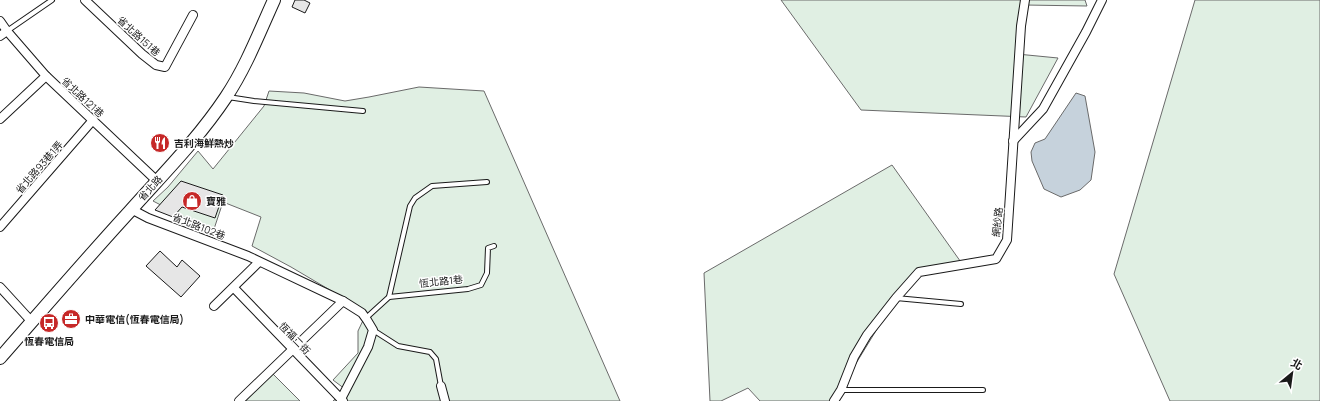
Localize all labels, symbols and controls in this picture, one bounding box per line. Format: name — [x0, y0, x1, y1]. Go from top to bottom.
street label: 省北路151巷 — [114, 13, 164, 59]
street label: 省北路121巷 — [59, 74, 107, 120]
restaurant icon: 吉利海鮮熱炒 — [149, 132, 171, 154]
place label: 吉利海鮮熱炒 — [174, 136, 234, 150]
street label: 省北路93巷1弄 — [12, 138, 66, 196]
street label: 省北路 — [135, 172, 165, 204]
shop icon: 寶雅 — [181, 190, 203, 212]
place label: 寶雅 — [206, 194, 226, 208]
street label: 網紗路 — [988, 206, 1006, 238]
street label: 省北路102巷 — [170, 209, 228, 243]
street label: 恆北路1巷 — [418, 272, 464, 290]
office icon: 中華電信(恆春電信局) — [60, 308, 82, 330]
bus stop icon: 恆春電信局 — [38, 312, 60, 334]
place label: 中華電信(恆春電信局) — [85, 312, 184, 326]
street label: 恆福二街 — [276, 319, 314, 357]
place label: 恆春電信局 — [24, 334, 74, 348]
north arrow — [1272, 353, 1312, 393]
text: 北 — [1289, 355, 1306, 373]

